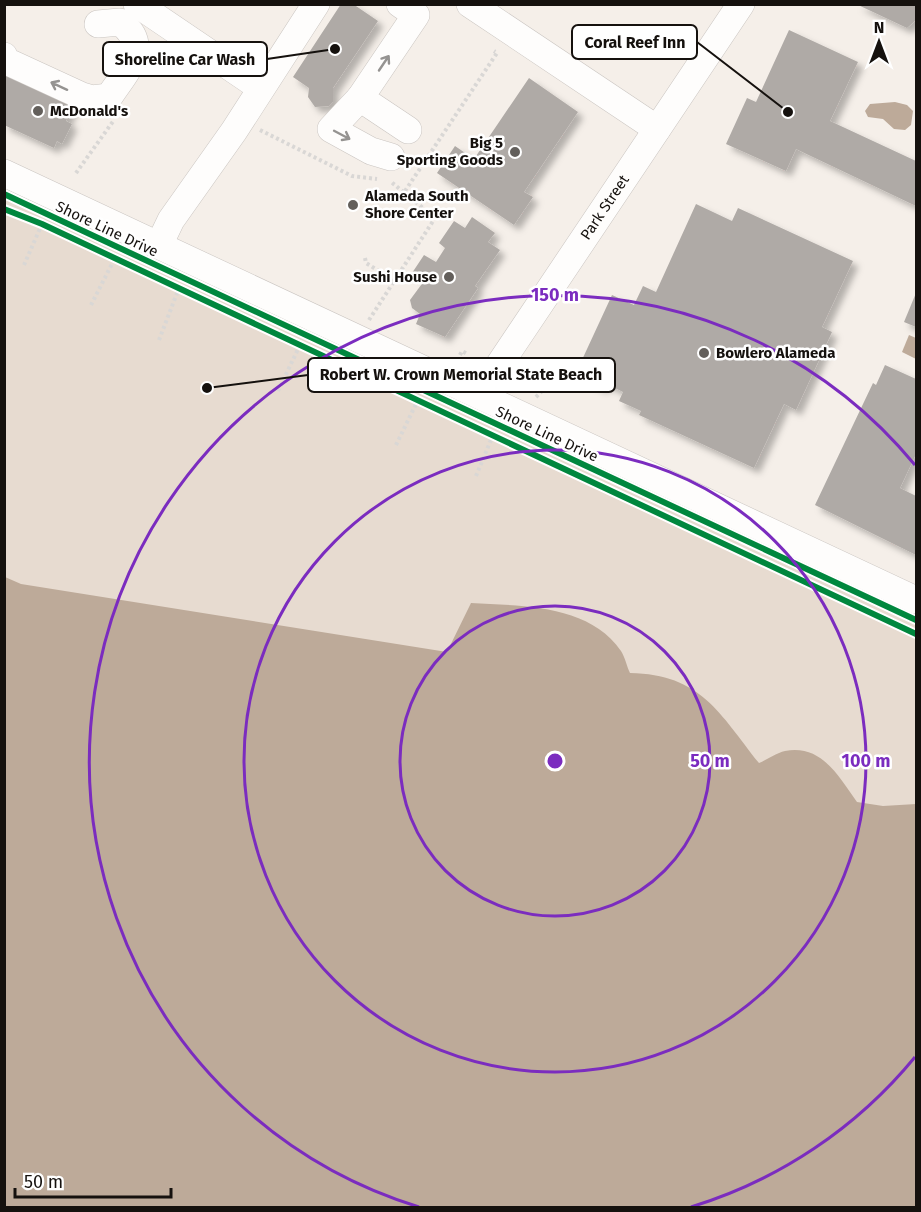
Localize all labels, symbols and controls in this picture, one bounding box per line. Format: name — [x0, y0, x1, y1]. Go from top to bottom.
north arrow — [849, 12, 909, 72]
text: N — [874, 18, 884, 37]
callout: Coral Reef Inn — [572, 25, 697, 59]
text: Coral Reef Inn — [584, 33, 686, 52]
callout: Shoreline Car Wash — [103, 42, 267, 76]
text: Shoreline Car Wash — [115, 50, 255, 69]
one-way arrow — [378, 55, 390, 72]
one-way arrow — [51, 80, 69, 91]
place label: McDonald's — [50, 102, 128, 120]
marker: McDonald's — [31, 104, 45, 118]
one-way arrow — [332, 130, 350, 141]
place label: Big 5 Sporting Goods — [397, 134, 503, 169]
marker: Big 5 Sporting Goods — [508, 145, 522, 159]
street label: Park Street — [577, 171, 633, 243]
place label: Alameda South Shore Center — [364, 187, 469, 222]
street label: Shore Line Drive — [53, 197, 161, 261]
marker: Alameda South Shore Center — [346, 198, 360, 212]
place label: Sushi House — [353, 268, 437, 286]
marker: Sushi House — [442, 270, 456, 284]
text: 150 m — [531, 284, 579, 306]
place label: Bowlero Alameda — [716, 344, 835, 362]
marker: Bowlero Alameda — [697, 346, 711, 360]
callout: Robert W. Crown Memorial State Beach — [308, 358, 615, 392]
text: Robert W. Crown Memorial State Beach — [320, 365, 602, 384]
street label: Shore Line Drive — [493, 402, 601, 466]
text: 50 m — [690, 750, 730, 772]
text: 100 m — [842, 750, 890, 772]
centre of rings — [545, 751, 565, 771]
scale bar — [15, 1161, 171, 1199]
text: 50 m — [24, 1171, 63, 1193]

